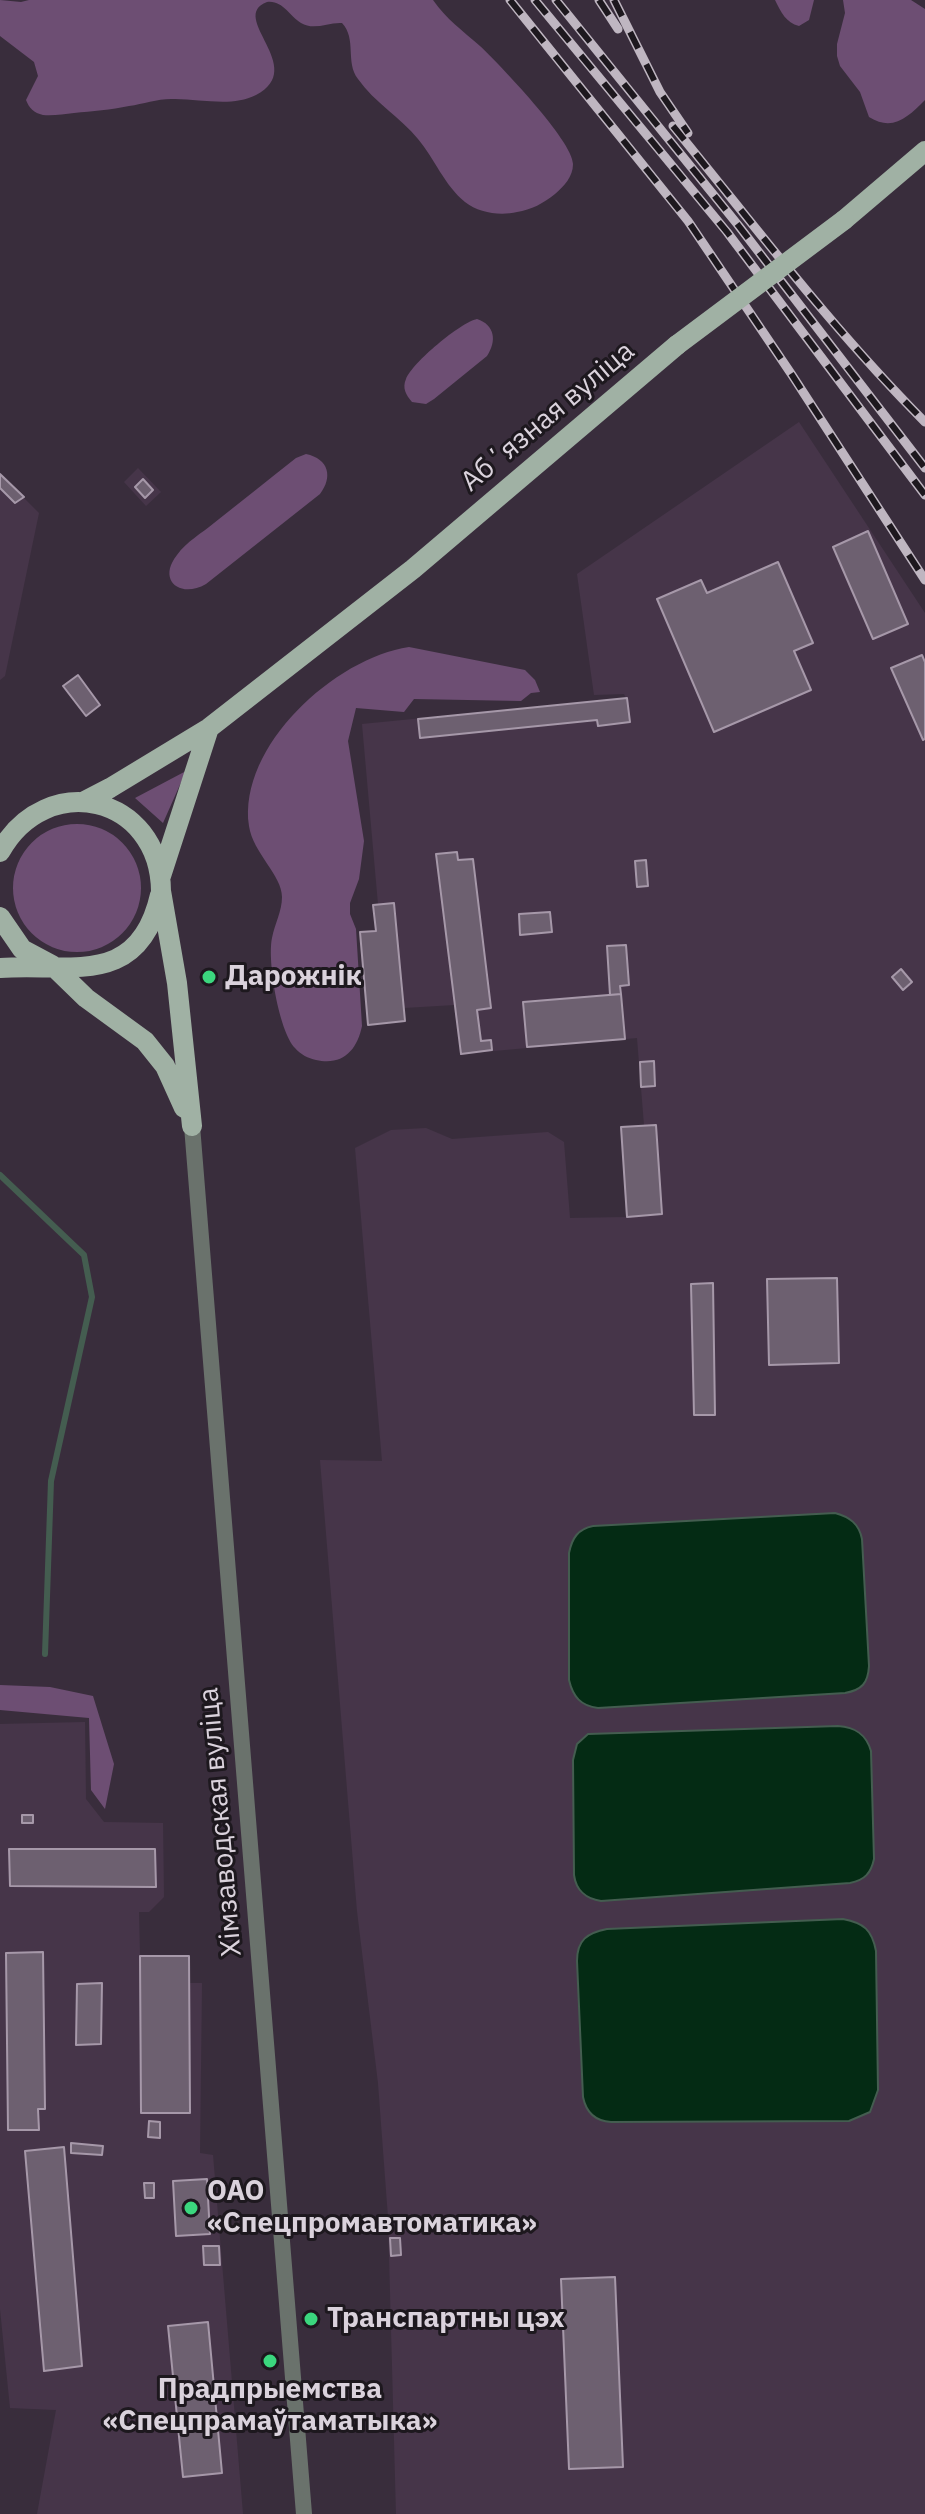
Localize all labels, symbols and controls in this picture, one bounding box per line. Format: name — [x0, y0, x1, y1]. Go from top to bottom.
street label: Абʼязная вуліца — [454, 335, 642, 499]
place label: Дарожнік — [225, 960, 362, 994]
marker: Дарожнік — [200, 968, 218, 986]
street label: Хімзаводская вуліца — [193, 1686, 249, 1958]
place label: ОАО «Спецпромавтоматика» — [207, 2175, 537, 2241]
marker: ОАО «Спецпромавтоматика» — [182, 2199, 200, 2217]
place label: Транспартны цэх — [327, 2302, 565, 2336]
marker: Транспартны цэх — [302, 2310, 320, 2328]
marker: Прадпрыемства «Спецпрамаўтаматыка» — [261, 2352, 279, 2370]
place label: Прадпрыемства «Спецпрамаўтаматыка» — [103, 2373, 437, 2439]

